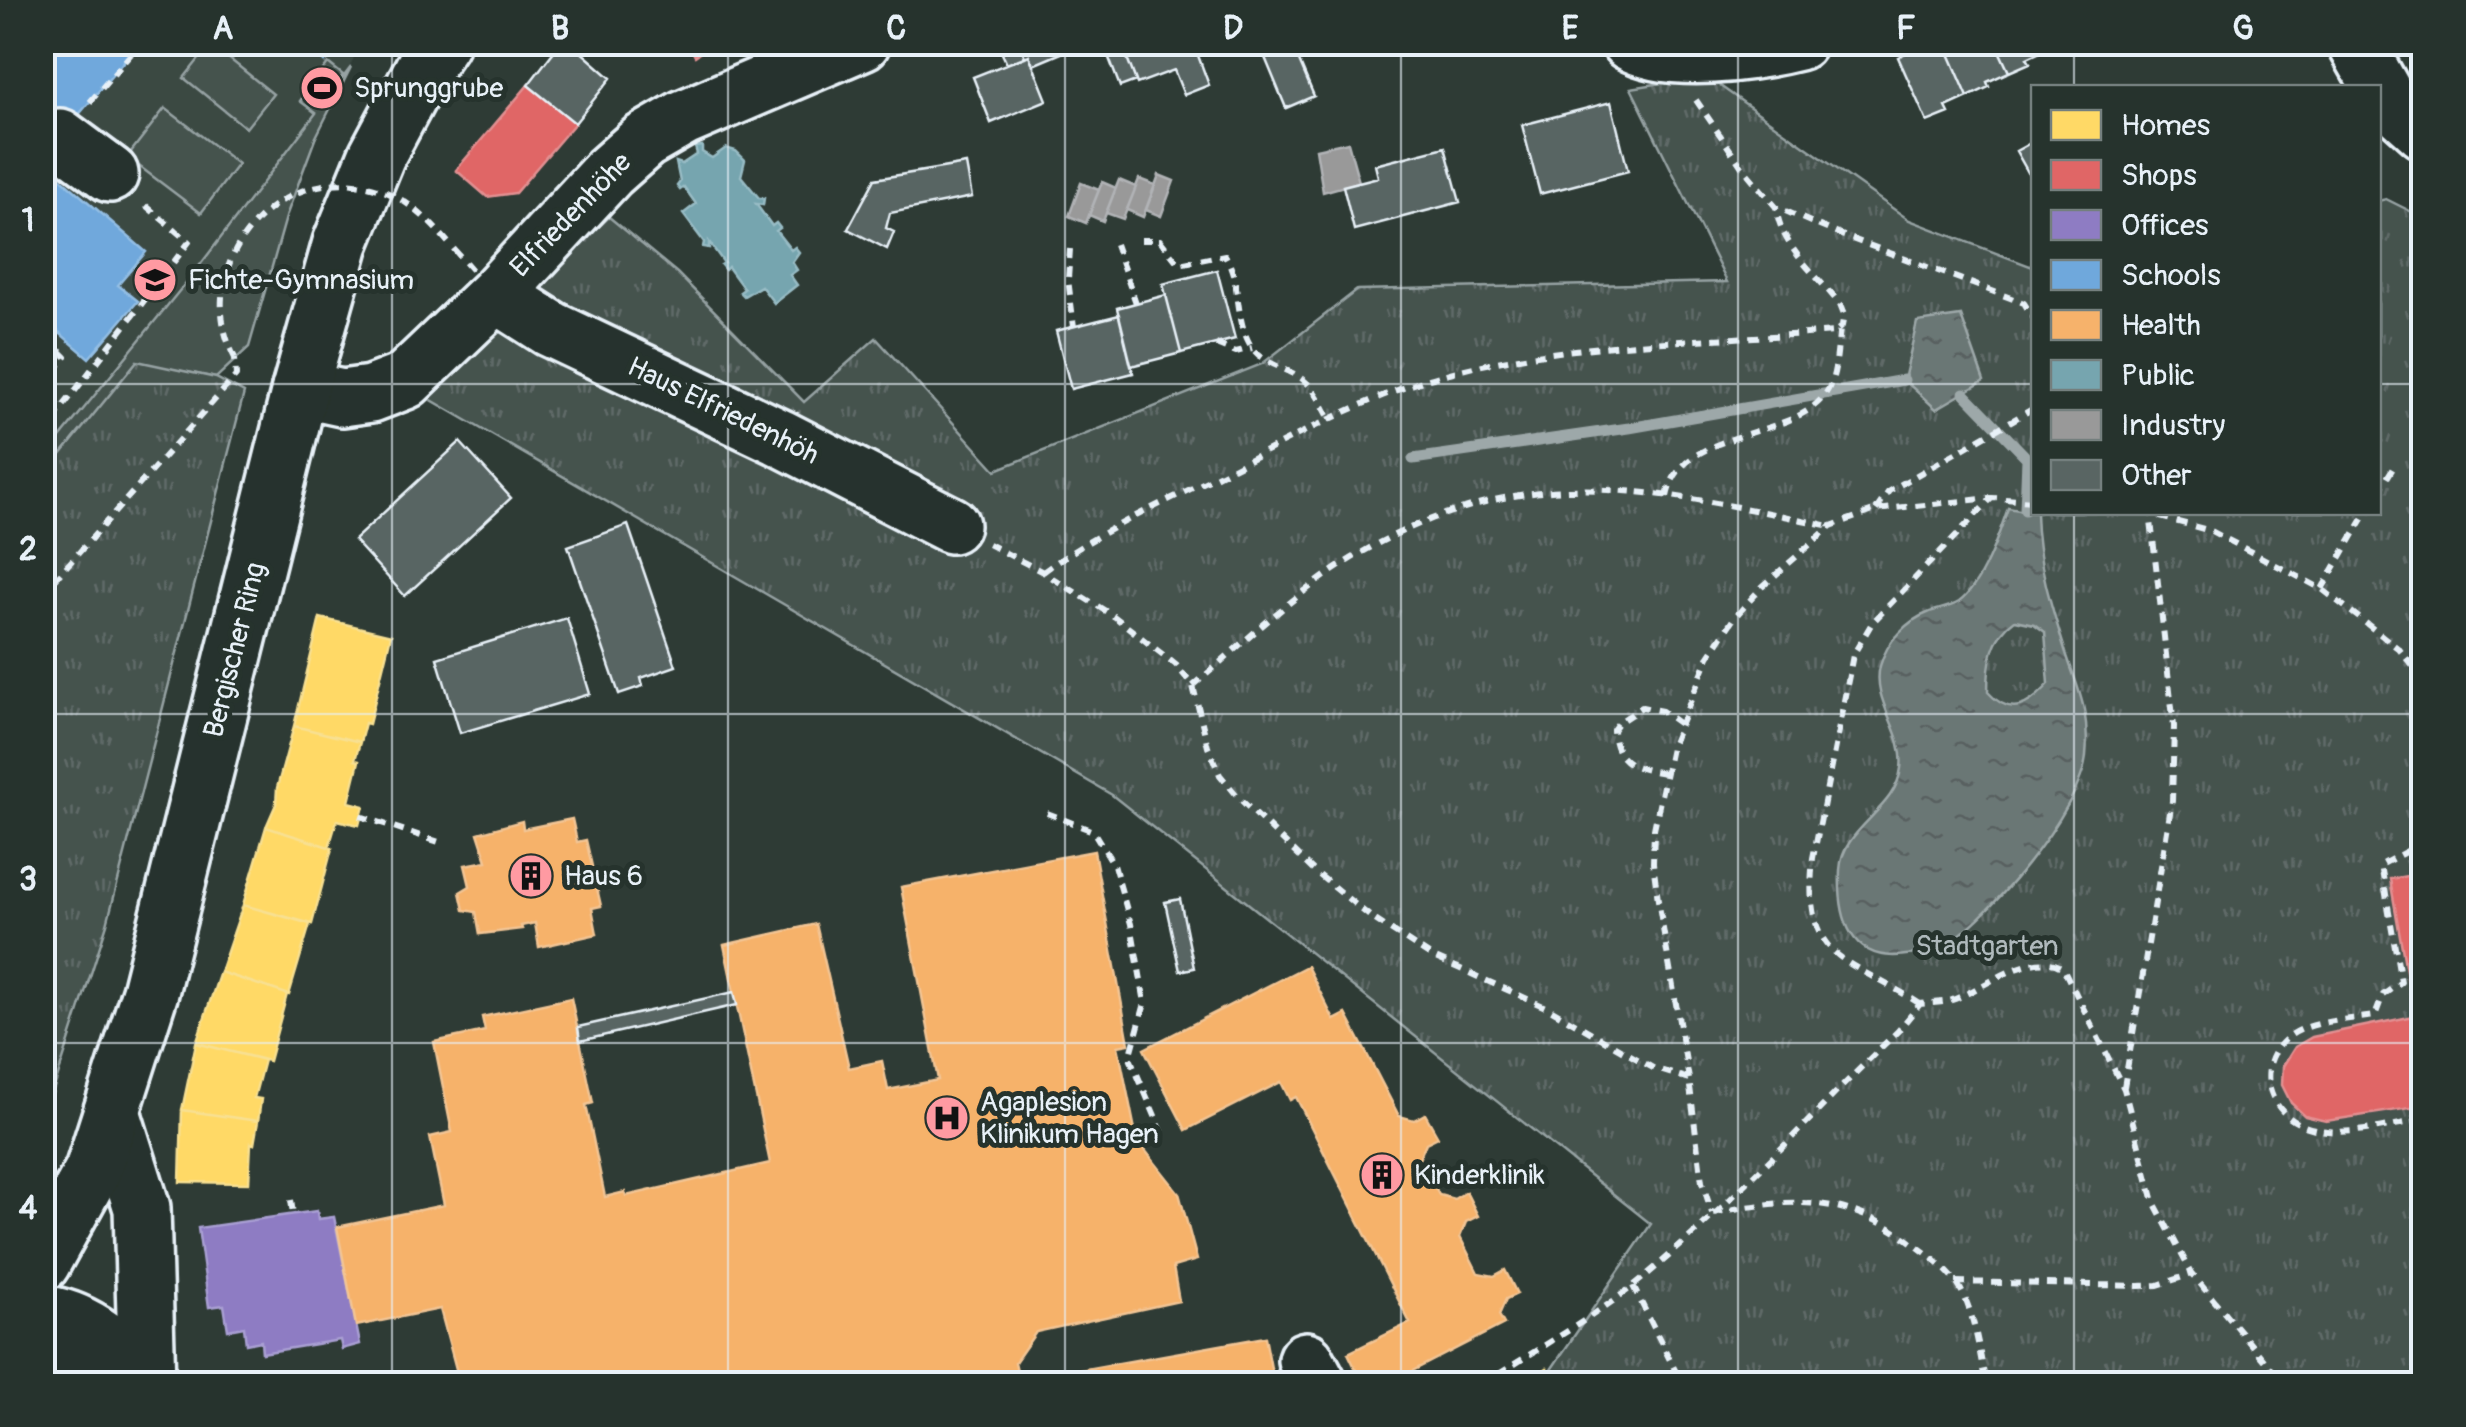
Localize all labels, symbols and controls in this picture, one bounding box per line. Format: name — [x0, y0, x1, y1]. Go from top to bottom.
text: A — [213, 9, 234, 49]
text: B — [551, 9, 569, 49]
text: C — [886, 9, 906, 49]
text: D — [1223, 9, 1243, 49]
text: E — [1562, 9, 1579, 49]
text: F — [1896, 9, 1916, 49]
text: G — [2232, 9, 2254, 49]
sports icon: Sprunggrube — [299, 65, 345, 111]
place label: Sprunggrube — [354, 71, 503, 106]
legend — [2031, 85, 2381, 515]
text: Homes — [2121, 107, 2210, 144]
street label: Elfriedenhöhe — [503, 145, 639, 285]
text: Shops — [2121, 157, 2197, 194]
text: 1 — [22, 201, 34, 241]
text: Offices — [2121, 207, 2208, 244]
school or university icon: Fichte-Gymnasium — [132, 257, 178, 303]
text: Schools — [2121, 257, 2221, 294]
place label: Fichte-Gymnasium — [188, 263, 414, 298]
text: Health — [2121, 307, 2201, 344]
street label: Haus Elfriedenhöh — [621, 349, 825, 473]
text: Public — [2121, 357, 2195, 394]
text: Industry — [2121, 407, 2225, 444]
text: Other — [2121, 457, 2192, 494]
text: 2 — [19, 530, 37, 570]
street label: Bergischer Ring — [196, 559, 274, 741]
building icon: Haus 6 — [508, 853, 554, 899]
place label: Haus 6 — [564, 859, 643, 894]
text: 3 — [19, 860, 37, 900]
park label: Stadtgarten — [1915, 929, 2059, 964]
place label: Agaplesion Klinikum Hagen — [980, 1085, 1159, 1152]
hospital icon: Agaplesion Klinikum Hagen — [924, 1095, 970, 1141]
building icon: Kinderklinik — [1359, 1152, 1405, 1198]
place label: Kinderklinik — [1414, 1158, 1545, 1193]
text: 4 — [19, 1189, 38, 1229]

